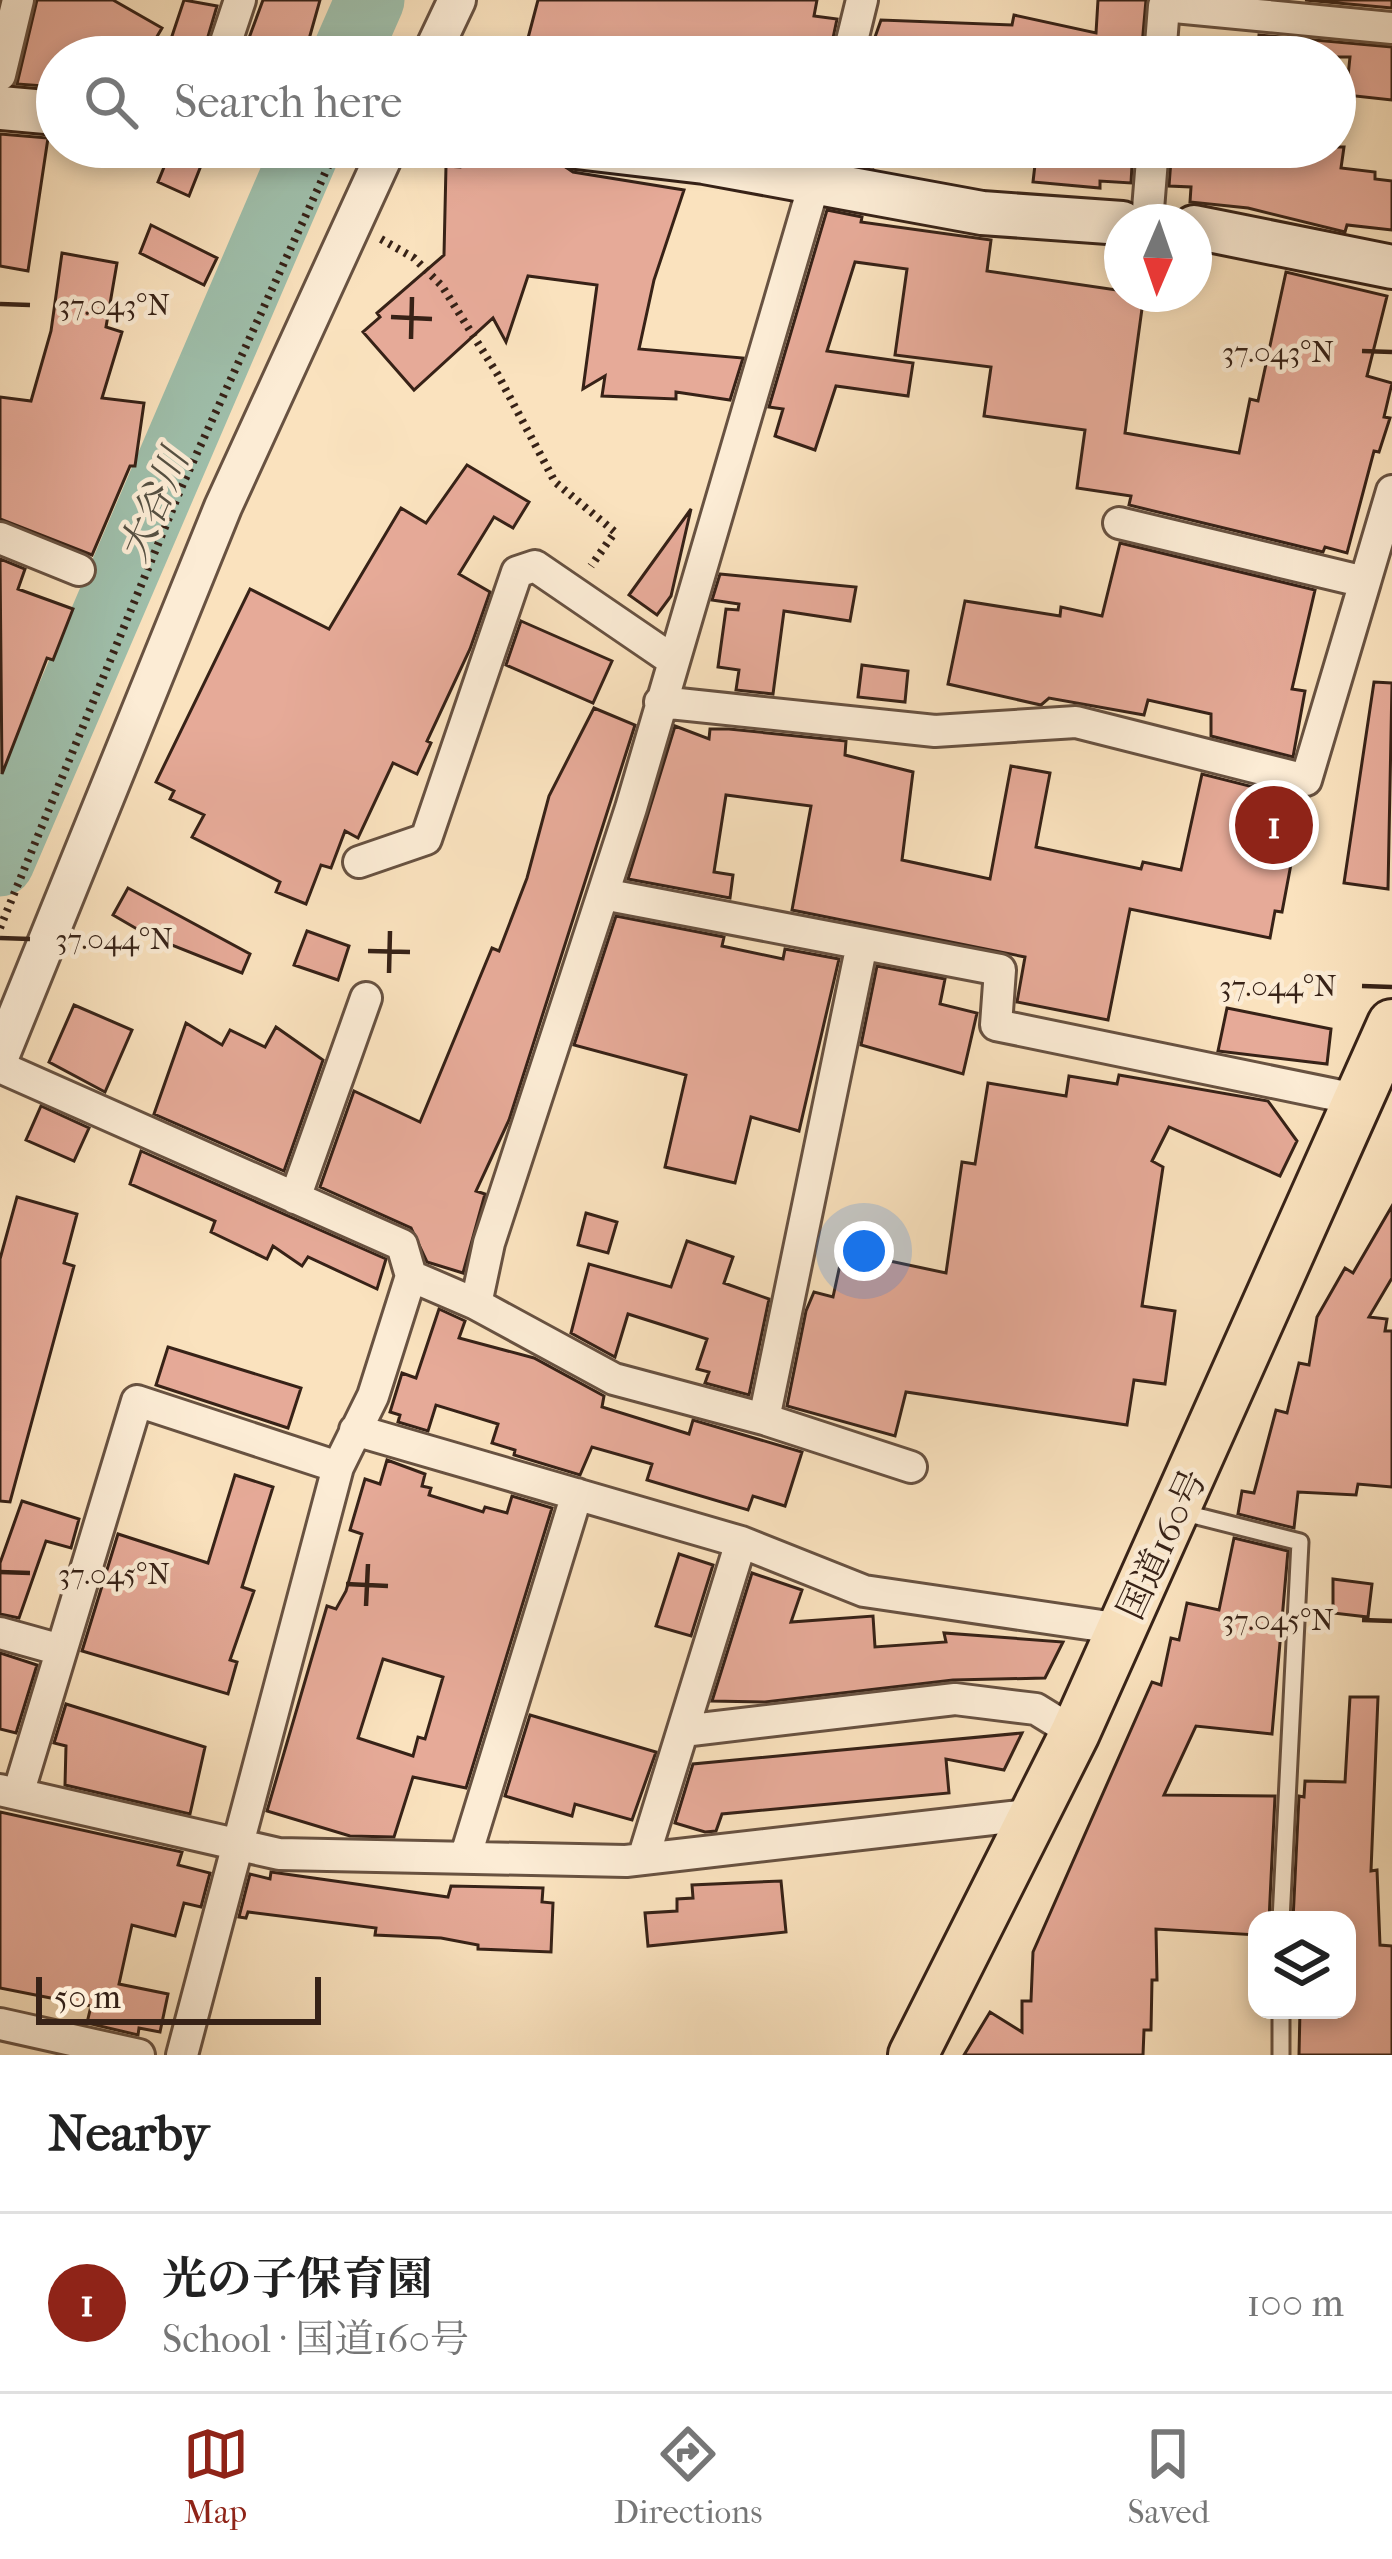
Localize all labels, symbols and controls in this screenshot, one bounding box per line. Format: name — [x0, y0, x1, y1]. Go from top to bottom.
search box — [36, 36, 1356, 168]
icon: search — [78, 69, 144, 135]
text: Search here — [174, 76, 402, 129]
north arrow — [1104, 204, 1212, 312]
text: 37.043°N — [58, 288, 170, 323]
text: 37.043°N — [1222, 335, 1334, 370]
water label: 大谷川 — [110, 439, 200, 568]
pin: 1 — [1235, 780, 1313, 870]
text: 37.044°N — [55, 922, 173, 957]
text: 37.044°N — [1219, 969, 1337, 1004]
your location — [834, 1221, 894, 1281]
street label: 国道160号 — [1109, 1463, 1215, 1626]
text: 37.045°N — [58, 1557, 170, 1592]
text: 37.045°N — [1222, 1603, 1334, 1638]
map controls — [1248, 1911, 1356, 2019]
button: layers — [1248, 1911, 1356, 2019]
scale bar — [36, 1971, 321, 2024]
text: 50 m — [54, 1978, 121, 2017]
text: Nearby — [48, 2103, 209, 2163]
text: 光の子保育園 — [162, 2253, 432, 2306]
text: 1 — [80, 2280, 94, 2326]
text: 100 m — [1246, 2280, 1344, 2326]
text: School · 国道160号 — [162, 2316, 469, 2362]
tab: Map — [183, 2421, 249, 2532]
tab: Directions — [614, 2421, 762, 2532]
tab: Saved — [1128, 2421, 1209, 2532]

